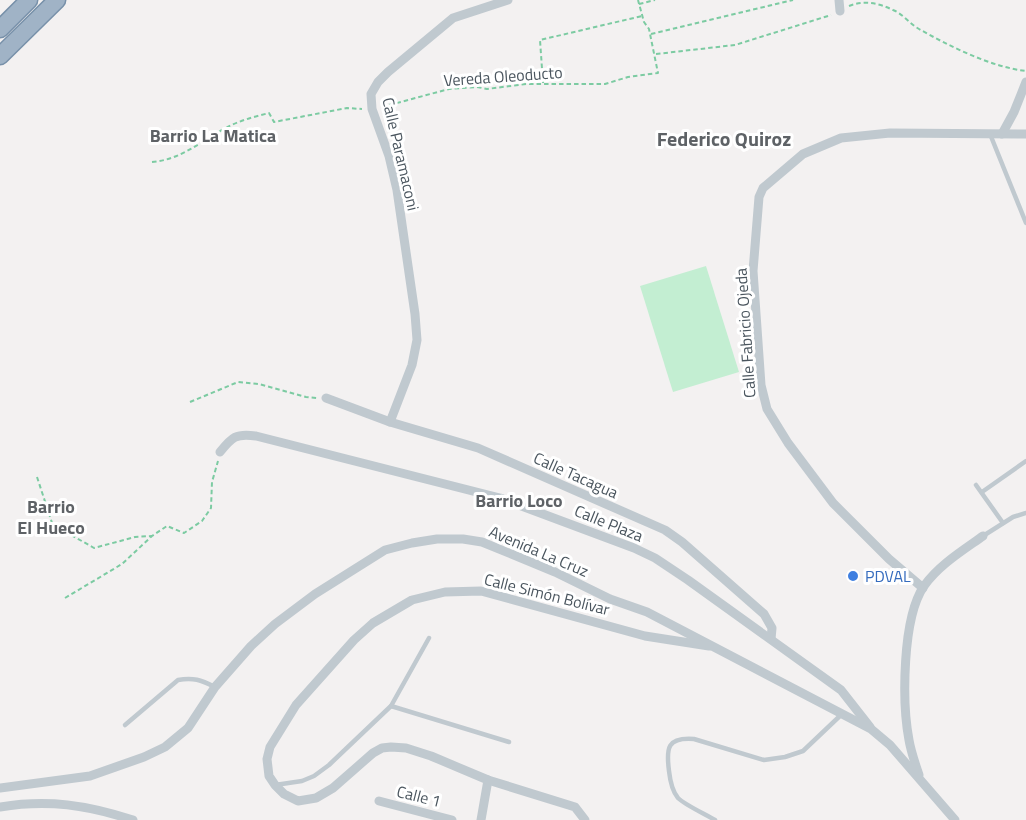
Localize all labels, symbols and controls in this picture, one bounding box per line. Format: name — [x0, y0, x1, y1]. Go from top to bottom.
street label: Vereda Oleoducto — [443, 60, 563, 92]
street label: Calle Paramaconi — [376, 95, 426, 213]
district label: Barrio La Matica — [150, 122, 276, 149]
district label: Federico Quiroz — [657, 123, 791, 154]
street label: Calle Fabricio Ojeda — [728, 267, 762, 399]
street label: Calle Tacagua — [530, 446, 622, 504]
district label: Barrio Loco — [475, 487, 563, 514]
district label: Barrio El Hueco — [17, 493, 85, 541]
street label: Calle Plaza — [571, 498, 647, 548]
street label: Avenida La Cruz — [485, 519, 593, 583]
place label: PDVAL — [865, 564, 911, 588]
street label: Calle Simón Bolívar — [482, 567, 613, 621]
marker: PDVAL — [846, 569, 860, 583]
street label: Calle 1 — [394, 779, 444, 813]

